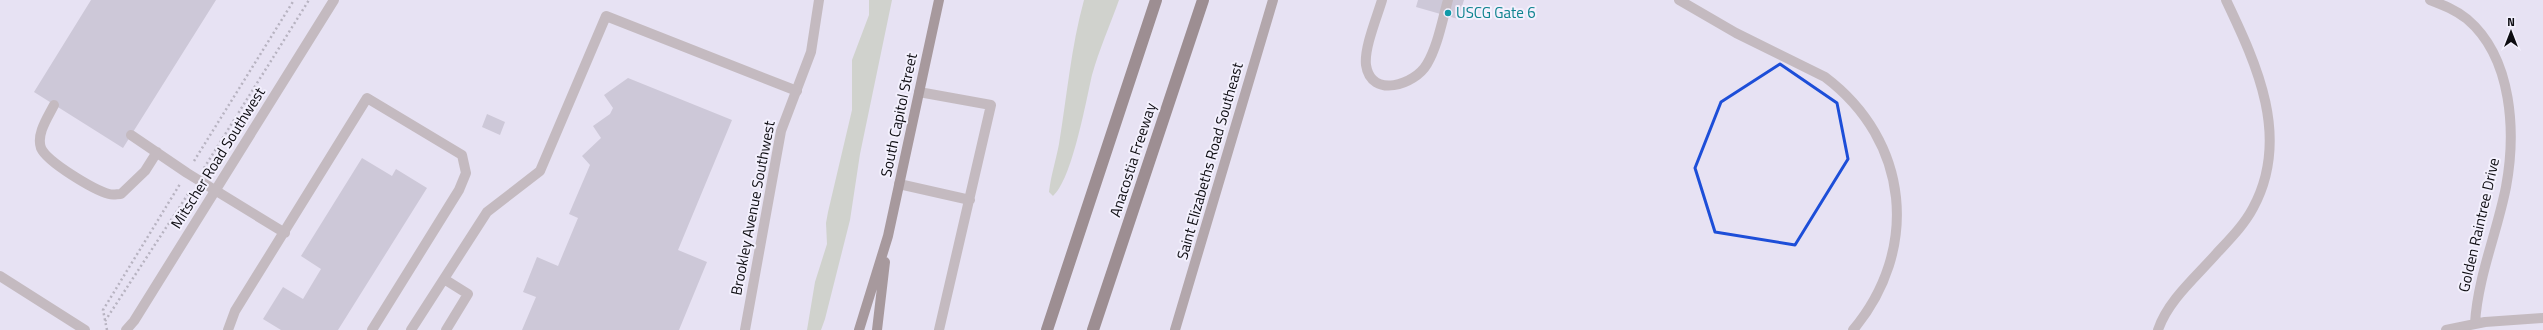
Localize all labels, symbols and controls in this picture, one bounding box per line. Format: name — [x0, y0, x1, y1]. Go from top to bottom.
place label: USCG Gate 6 — [1456, 1, 1536, 24]
marker: USCG Gate 6 — [1443, 8, 1453, 18]
north arrow — [2491, 12, 2531, 52]
text: N — [2507, 14, 2515, 30]
street label: South Capitol Street — [874, 50, 923, 179]
street label: Saint Elizabeths Road Southeast — [1170, 59, 1249, 262]
street label: Mitscher Road Southwest — [165, 82, 271, 233]
street label: Anacostia Freeway — [1103, 100, 1162, 220]
street label: Brookley Avenue Southwest — [724, 118, 781, 297]
street label: Golden Raintree Drive — [2452, 156, 2505, 294]

